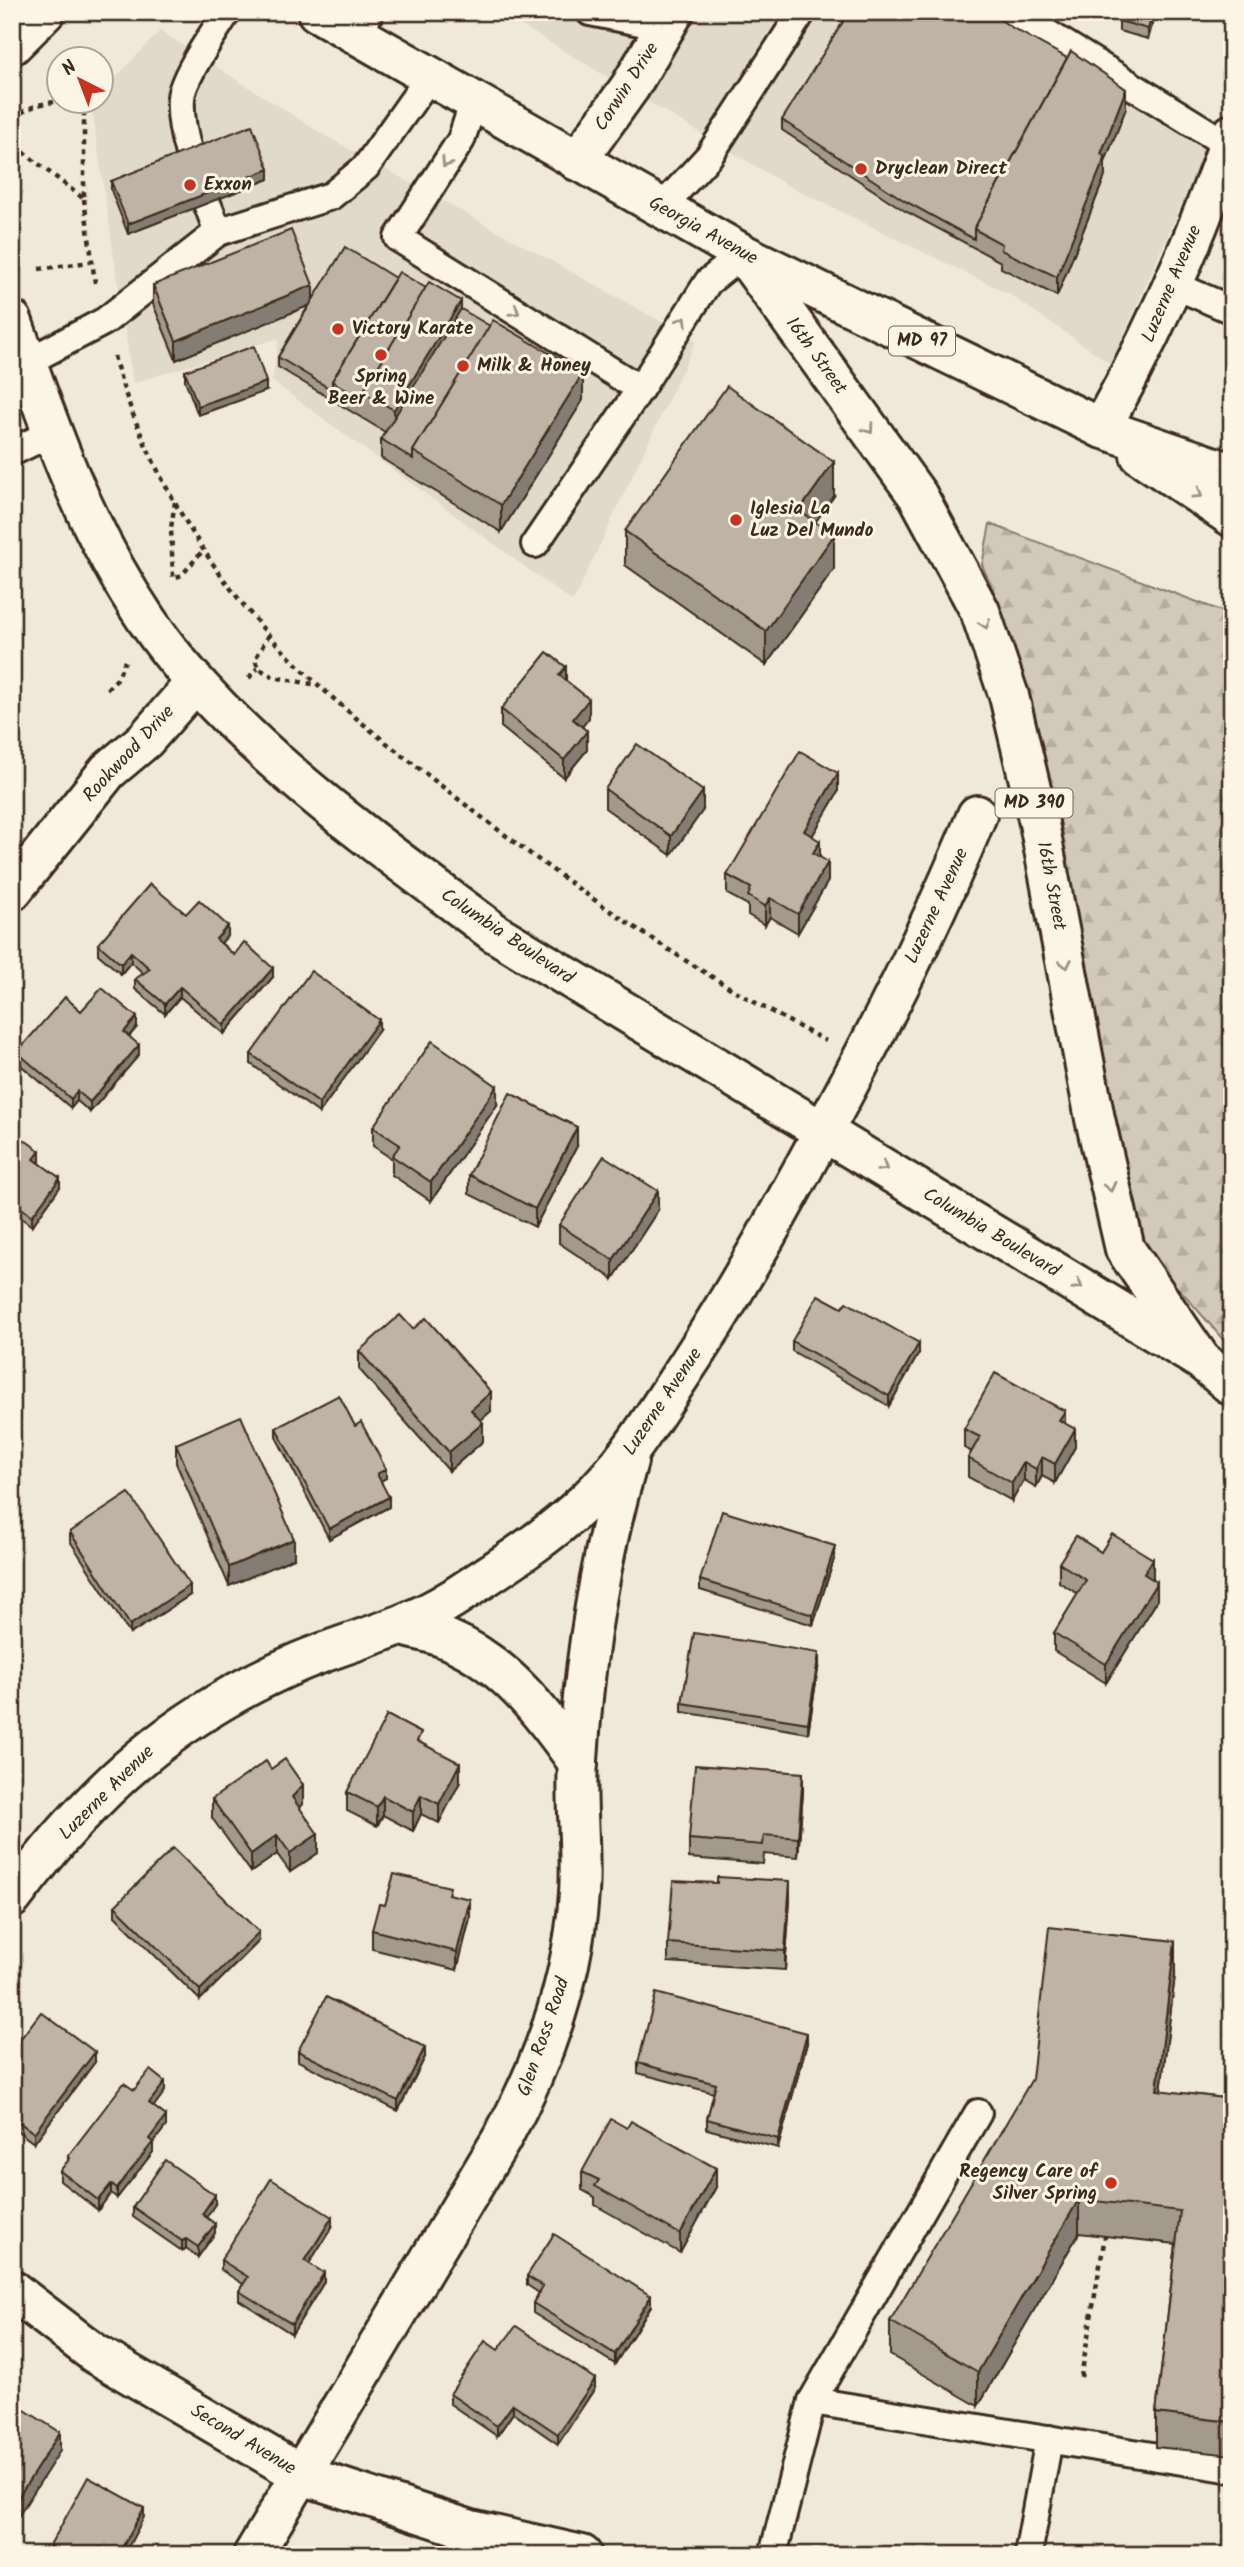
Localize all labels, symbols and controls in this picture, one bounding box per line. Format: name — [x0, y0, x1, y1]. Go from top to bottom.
street label: Corwin Drive — [587, 36, 667, 138]
north arrow — [46, 46, 116, 116]
text: N — [55, 54, 84, 84]
place label: Dryclean Direct — [875, 154, 1008, 184]
one-way arrow — [441, 156, 454, 169]
marker: Dryclean Direct — [853, 161, 869, 177]
place label: Exxon — [204, 170, 252, 200]
marker: Exxon — [182, 177, 198, 193]
street label: Georgia Avenue — [643, 189, 764, 274]
street label: Luzerne Avenue — [1134, 220, 1210, 347]
one-way arrow — [508, 303, 521, 316]
street label: 16th Street — [777, 311, 855, 402]
place label: Victory Karate — [352, 314, 473, 344]
one-way arrow — [674, 316, 687, 329]
marker: Victory Karate — [330, 321, 346, 337]
road number: MD 97 — [889, 326, 955, 356]
marker: Spring Beer & Wine — [373, 347, 389, 363]
place label: Milk & Honey — [477, 351, 591, 381]
marker: Milk & Honey — [455, 358, 471, 374]
place label: Spring Beer & Wine — [328, 362, 434, 414]
one-way arrow — [861, 421, 873, 433]
one-way arrow — [1190, 486, 1203, 498]
place label: Iglesia La Luz Del Mundo — [750, 494, 874, 546]
marker: Iglesia La Luz Del Mundo — [728, 512, 744, 528]
one-way arrow — [976, 617, 991, 629]
street label: Rookwood Drive — [76, 698, 183, 810]
road number: MD 390 — [996, 788, 1072, 818]
street label: 16th Street — [1028, 839, 1074, 934]
street label: Luzerne Avenue — [897, 843, 977, 969]
street label: Columbia Boulevard — [434, 881, 580, 993]
one-way arrow — [1057, 958, 1072, 970]
one-way arrow — [876, 1159, 889, 1172]
street label: Columbia Boulevard — [917, 1180, 1066, 1286]
one-way arrow — [1102, 1181, 1117, 1193]
one-way arrow — [1070, 1277, 1083, 1290]
street label: Luzerne Avenue — [616, 1341, 711, 1462]
street label: Luzerne Avenue — [52, 1738, 162, 1848]
street label: Glen Ross Road — [510, 1973, 579, 2101]
place label: Regency Care of Silver Spring — [959, 2157, 1099, 2209]
marker: Regency Care of Silver Spring — [1103, 2175, 1119, 2191]
street label: Second Avenue — [184, 2397, 302, 2484]

